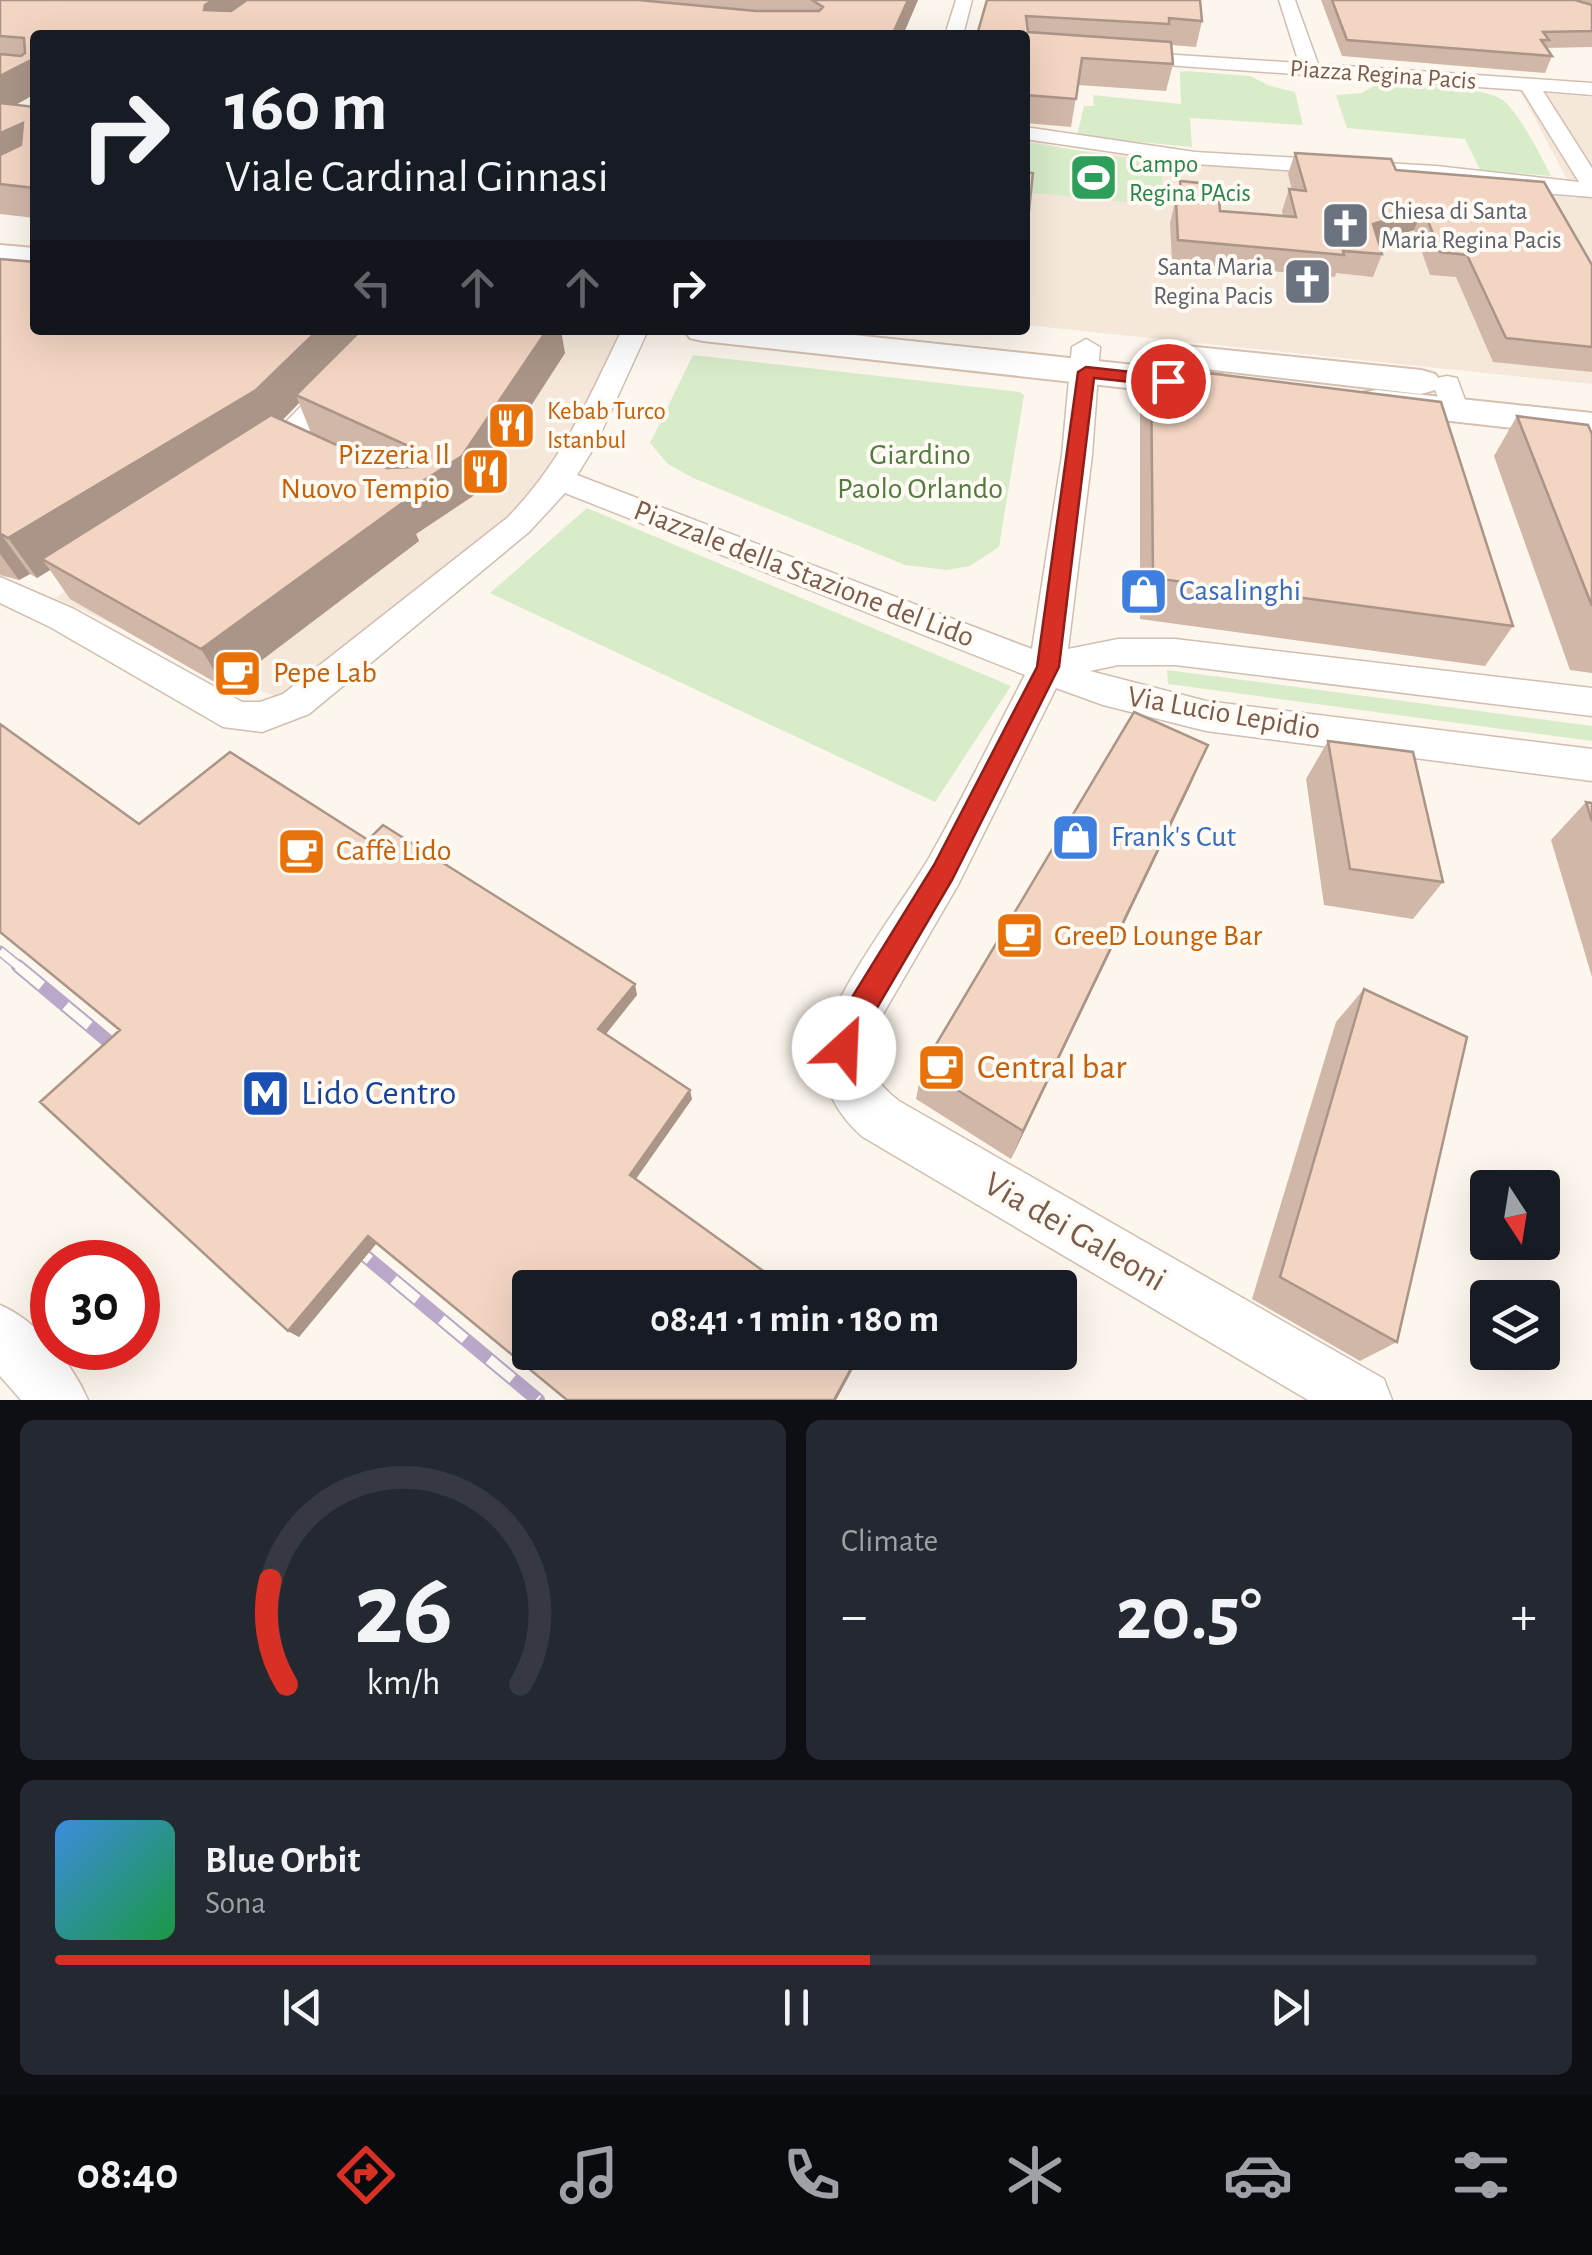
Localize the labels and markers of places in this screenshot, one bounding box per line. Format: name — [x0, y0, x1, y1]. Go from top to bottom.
sports icon: Campo Regina PAcis — [1068, 152, 1120, 204]
place label: Campo Regina PAcis — [1129, 152, 1251, 206]
church icon: Chiesa di Santa Maria Regina Pacis — [1320, 199, 1372, 251]
place label: Chiesa di Santa Maria Regina Pacis — [1381, 199, 1561, 253]
place label: Santa Maria Regina Pacis — [1153, 255, 1273, 309]
church icon: Santa Maria Regina Pacis — [1282, 255, 1334, 307]
pin — [1126, 339, 1211, 424]
restaurant icon: Kebab Turco Istanbul — [486, 399, 538, 451]
place label: Kebab Turco Istanbul — [547, 399, 666, 453]
place label: Pizzeria Il Nuovo Tempio — [280, 440, 450, 504]
restaurant icon: Pizzeria Il Nuovo Tempio — [459, 446, 511, 498]
shop icon: Casalinghi — [1118, 565, 1170, 617]
place label: Casalinghi — [1179, 576, 1301, 606]
cafe icon: Pepe Lab — [212, 647, 264, 699]
place label: Pepe Lab — [273, 658, 377, 688]
shop icon: Frank's Cut — [1050, 811, 1102, 863]
place label: Frank's Cut — [1111, 822, 1237, 852]
cafe icon: Caffè Lido — [275, 825, 327, 877]
place label: Caffè Lido — [336, 836, 452, 866]
cafe icon: GreeD Lounge Bar — [993, 910, 1045, 962]
place label: GreeD Lounge Bar — [1054, 921, 1262, 951]
cafe icon: Central bar — [916, 1041, 968, 1093]
place label: Central bar — [977, 1050, 1127, 1085]
metro station icon: Lido Centro — [240, 1067, 292, 1119]
place label: Lido Centro — [301, 1076, 456, 1111]

